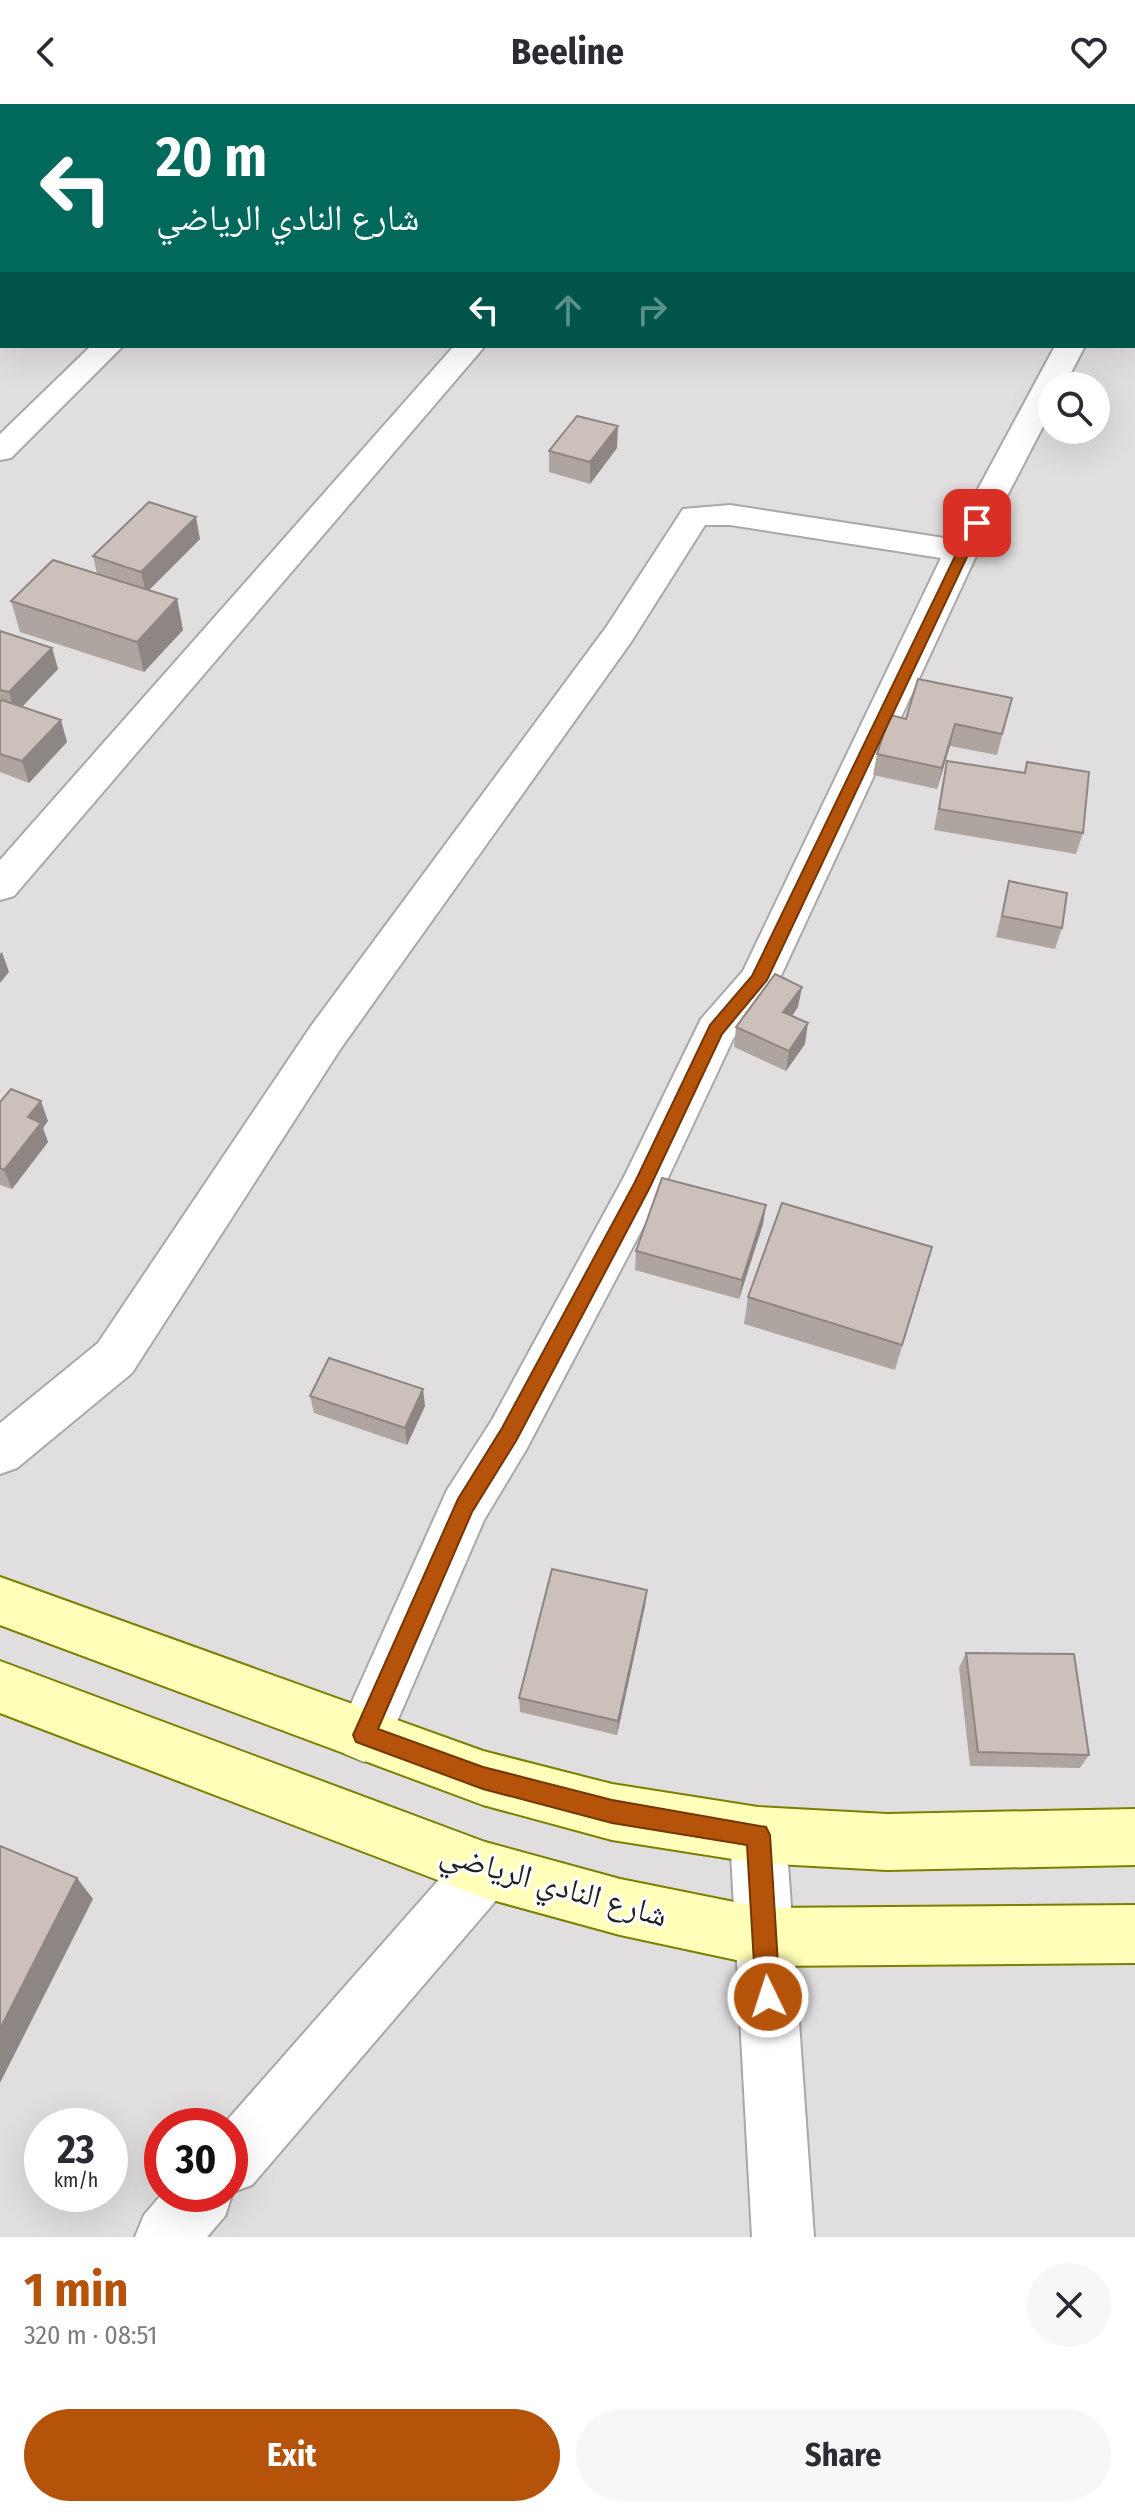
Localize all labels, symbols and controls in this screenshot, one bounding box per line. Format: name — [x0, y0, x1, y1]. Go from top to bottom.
icon: back — [24, 30, 68, 74]
text: Beeline — [511, 30, 624, 74]
icon: heart — [1067, 30, 1111, 74]
text: 20 m — [156, 124, 267, 191]
icon: left — [24, 136, 128, 240]
text: شارع النادي الرياضي — [156, 196, 420, 240]
icon: left — [462, 288, 506, 332]
icon: ahead — [546, 288, 590, 332]
icon: right — [630, 288, 674, 332]
map controls — [1038, 372, 1110, 444]
button: search — [1038, 372, 1110, 444]
pin — [943, 489, 1011, 557]
icon: arrive — [955, 501, 999, 545]
street label: شارع النادي الرياضي — [434, 1833, 672, 1940]
position arrow — [726, 1955, 810, 2039]
speed limit sign: 30 — [144, 2108, 248, 2212]
text: 23 — [57, 2126, 95, 2174]
text: km/h — [54, 2168, 98, 2192]
text: 1 min — [24, 2261, 129, 2319]
button: close — [1027, 2263, 1111, 2347]
text: 320 m · 08:51 — [24, 2320, 157, 2351]
button: Exit — [24, 2409, 560, 2501]
button: Share — [576, 2409, 1111, 2501]

